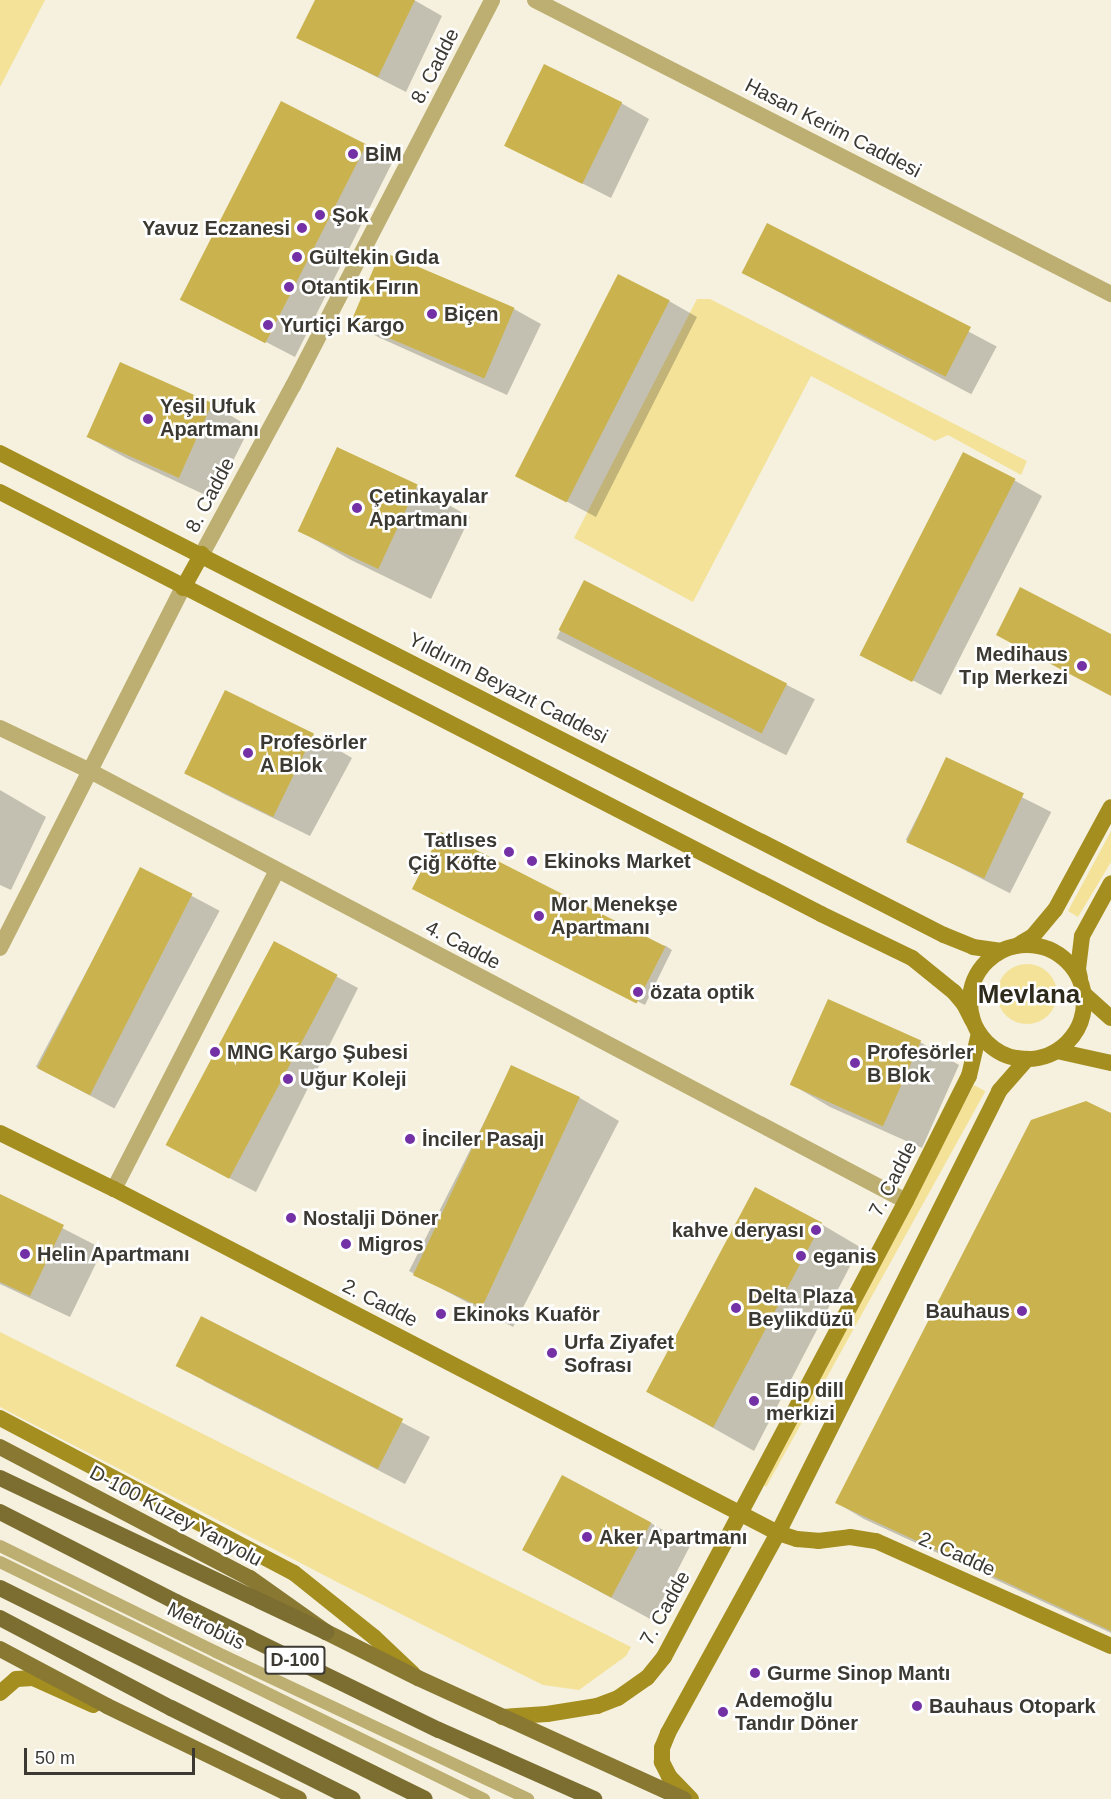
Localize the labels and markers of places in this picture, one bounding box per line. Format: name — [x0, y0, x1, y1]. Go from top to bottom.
place label: BİM — [365, 142, 402, 166]
marker: BİM — [346, 147, 360, 161]
place label: Şok — [332, 203, 369, 227]
marker: Şok — [313, 208, 327, 222]
place label: Yavuz Eczanesi — [142, 216, 290, 240]
marker: Yavuz Eczanesi — [295, 221, 309, 235]
place label: Gültekin Gıda — [309, 245, 439, 269]
marker: Gültekin Gıda — [290, 250, 304, 264]
place label: Otantik Fırın — [301, 275, 419, 299]
marker: Otantik Fırın — [282, 280, 296, 294]
place label: Biçen — [444, 302, 498, 326]
marker: Biçen — [425, 307, 439, 321]
place label: Yurtiçi Kargo — [280, 313, 404, 337]
marker: Yurtiçi Kargo — [261, 318, 275, 332]
place label: Yeşil Ufuk Apartmanı — [160, 395, 259, 442]
marker: Yeşil Ufuk Apartmanı — [141, 412, 155, 426]
place label: Çetinkayalar Apartmanı — [369, 484, 488, 531]
marker: Çetinkayalar Apartmanı — [350, 501, 364, 515]
place label: Medihaus Tıp Merkezi — [959, 642, 1068, 689]
marker: Medihaus Tıp Merkezi — [1073, 657, 1091, 675]
place label: Profesörler A Blok — [260, 730, 367, 777]
marker: Profesörler A Blok — [241, 746, 255, 760]
place label: Tatlıses Çiğ Köfte — [408, 828, 497, 875]
marker: Tatlıses Çiğ Köfte — [502, 845, 516, 859]
place label: Ekinoks Market — [544, 849, 691, 873]
marker: Ekinoks Market — [525, 854, 539, 868]
place label: Mor Menekşe Apartmanı — [551, 892, 678, 939]
marker: Mor Menekşe Apartmanı — [532, 909, 546, 923]
place label: özata optik — [650, 980, 754, 1004]
marker: özata optik — [631, 985, 645, 999]
place label: MNG Kargo Şubesi — [227, 1040, 408, 1064]
place label: Profesörler B Blok — [867, 1040, 974, 1087]
marker: MNG Kargo Şubesi — [208, 1045, 222, 1059]
marker: Profesörler B Blok — [848, 1056, 862, 1070]
place label: Uğur Koleji — [300, 1067, 407, 1091]
marker: Uğur Koleji — [281, 1072, 295, 1086]
place label: İnciler Pasajı — [422, 1127, 544, 1151]
marker: İnciler Pasajı — [403, 1132, 417, 1146]
place label: Nostalji Döner — [303, 1206, 439, 1230]
marker: Nostalji Döner — [284, 1211, 298, 1225]
place label: kahve deryası — [672, 1218, 804, 1242]
marker: kahve deryası — [809, 1223, 823, 1237]
place label: Migros — [358, 1232, 424, 1256]
marker: Migros — [339, 1237, 353, 1251]
place label: Helin Apartmanı — [37, 1242, 190, 1266]
place label: eganis — [813, 1244, 876, 1268]
marker: Helin Apartmanı — [18, 1247, 32, 1261]
marker: eganis — [794, 1249, 808, 1263]
place label: Delta Plaza Beylikdüzü — [748, 1284, 854, 1331]
place label: Bauhaus — [926, 1299, 1010, 1323]
marker: Delta Plaza Beylikdüzü — [729, 1301, 743, 1315]
place label: Ekinoks Kuaför — [453, 1302, 600, 1326]
marker: Bauhaus — [1015, 1304, 1029, 1318]
marker: Ekinoks Kuaför — [434, 1307, 448, 1321]
place label: Urfa Ziyafet Sofrası — [564, 1330, 674, 1377]
marker: Urfa Ziyafet Sofrası — [545, 1346, 559, 1360]
place label: Edip dill merkizi — [766, 1378, 844, 1425]
marker: Edip dill merkizi — [747, 1394, 761, 1408]
place label: Aker Apartmanı — [599, 1525, 748, 1549]
marker: Aker Apartmanı — [580, 1530, 594, 1544]
place label: Gurme Sinop Mantı — [767, 1661, 950, 1685]
marker: Gurme Sinop Mantı — [748, 1666, 762, 1680]
place label: Ademoğlu Tandır Döner — [735, 1688, 858, 1735]
place label: Bauhaus Otopark — [929, 1694, 1096, 1718]
marker: Bauhaus Otopark — [910, 1699, 924, 1713]
marker: Ademoğlu Tandır Döner — [716, 1705, 730, 1719]

